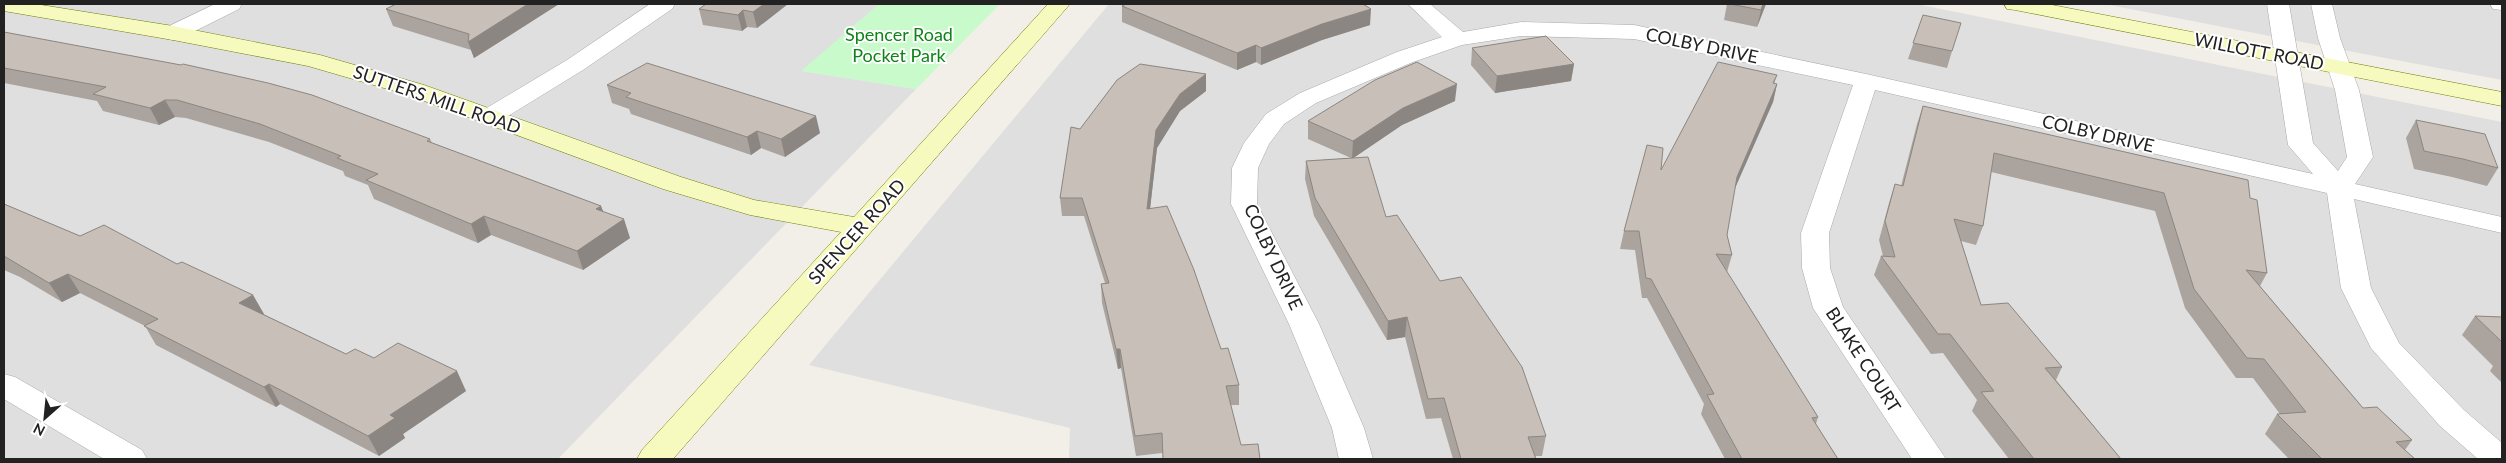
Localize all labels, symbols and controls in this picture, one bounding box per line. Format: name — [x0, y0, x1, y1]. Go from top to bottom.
street label: COLBY DRIVE — [1644, 22, 1760, 68]
park label: Spencer Road Pocket Park — [845, 23, 953, 66]
street label: WILLOTT ROAD — [2192, 28, 2326, 74]
street label: SUTTERS MILL ROAD — [351, 60, 524, 138]
street label: COLBY DRIVE — [2040, 109, 2156, 157]
street label: SPENCER ROAD — [803, 174, 909, 289]
street label: COLBY DRIVE — [1240, 200, 1308, 313]
street label: BLAKE COURT — [1822, 303, 1906, 416]
north arrow — [20, 393, 70, 443]
text: N — [30, 420, 48, 440]

